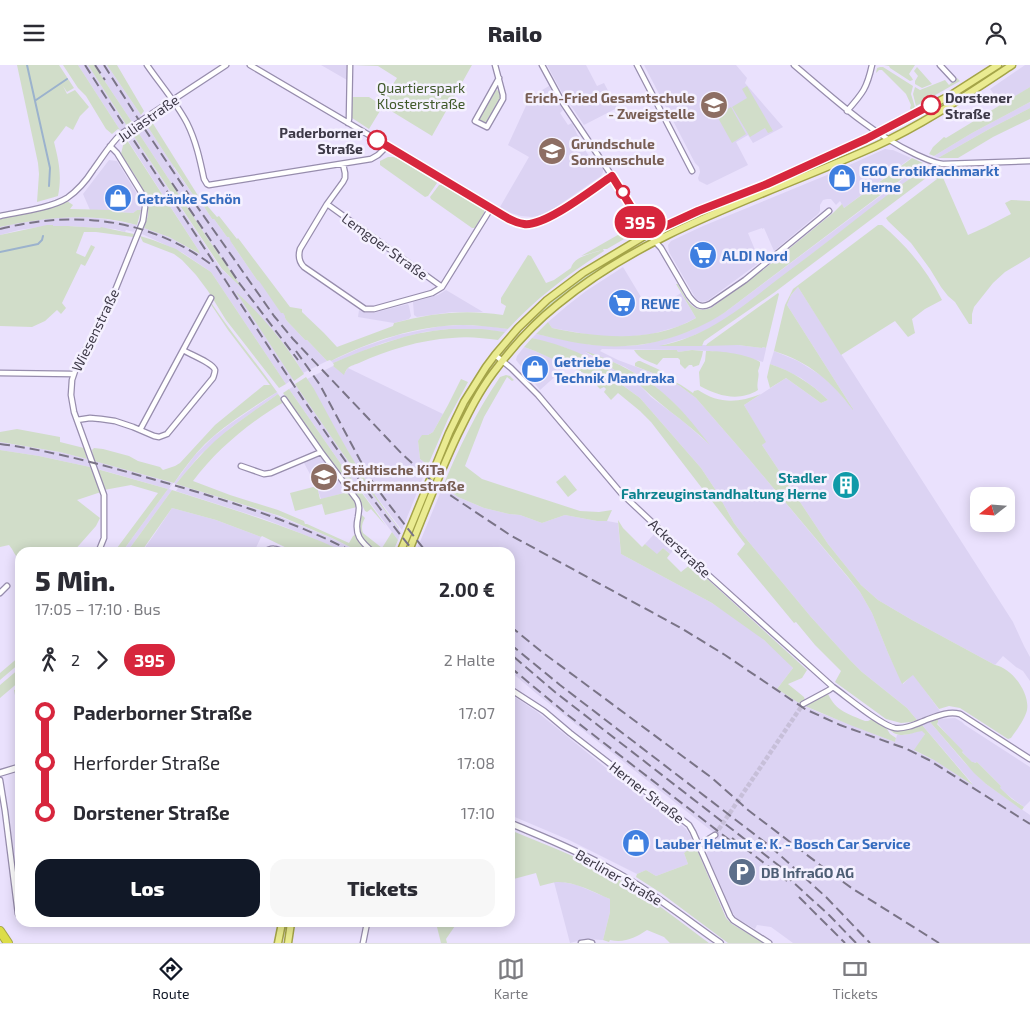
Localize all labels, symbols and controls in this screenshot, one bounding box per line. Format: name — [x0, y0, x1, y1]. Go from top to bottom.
icon: menu — [20, 19, 48, 47]
icon: person — [982, 19, 1010, 47]
text: Railo — [488, 20, 542, 46]
park label: Quartierspark Klosterstraße — [377, 79, 465, 112]
place label: Erich-Fried Gesamtschule - Zweigstelle — [525, 89, 695, 122]
place label: Dorstener Straße — [945, 89, 1012, 122]
school or university icon: Erich-Fried Gesamtschule - Zweigstelle — [699, 90, 729, 120]
street label: Juliastraße — [114, 91, 182, 145]
marker: Dorstener Straße — [921, 95, 941, 115]
place label: Paderborner Straße — [279, 124, 363, 157]
marker: Paderborner Straße — [367, 130, 387, 150]
place label: Grundschule Sonnenschule — [571, 135, 664, 168]
school or university icon: Grundschule Sonnenschule — [537, 136, 567, 166]
place label: EGO Erotikfachmarkt Herne — [861, 162, 1000, 195]
shop icon: EGO Erotikfachmarkt Herne — [827, 163, 857, 193]
shop icon: Getränke Schön — [103, 183, 133, 213]
unlabelled marker — [616, 185, 630, 199]
place label: Getränke Schön — [137, 190, 241, 207]
line badge: 395 — [611, 206, 669, 238]
street label: Lemgoer Straße — [339, 209, 431, 283]
text: 395 — [625, 211, 655, 233]
supermarket icon: ALDI Nord — [688, 240, 718, 270]
place label: ALDI Nord — [722, 247, 788, 264]
street label: Wiesenstraße — [68, 286, 122, 374]
supermarket icon: REWE — [607, 288, 637, 318]
place label: REWE — [641, 295, 680, 312]
place label: Getriebe Technik Mandraka — [554, 353, 675, 386]
shop icon: Getriebe Technik Mandraka — [520, 354, 550, 384]
place label: Städtische KiTa Schirrmannstraße — [343, 461, 465, 494]
school or university icon: Städtische KiTa Schirrmannstraße — [309, 462, 339, 492]
place label: Stadler Fahrzeuginstandhaltung Herne — [621, 469, 827, 502]
building icon: Stadler Fahrzeuginstandhaltung Herne — [831, 470, 861, 500]
north arrow — [970, 487, 1015, 533]
map controls — [970, 487, 1015, 532]
street label: Ackerstraße — [646, 515, 714, 581]
text: 5 Min. — [35, 563, 115, 597]
text: 2.00 € — [439, 578, 495, 601]
text: 17:05 – 17:10 · Bus — [35, 599, 161, 618]
icon: walk — [35, 646, 63, 674]
icon: forward — [88, 646, 116, 674]
text: 395 — [134, 649, 165, 671]
text: 2 — [71, 650, 80, 669]
text: 2 Halte — [444, 650, 495, 669]
text: Paderborner Straße — [73, 701, 252, 724]
text: 17:07 — [459, 703, 495, 722]
text: Herforder Straße — [73, 751, 220, 774]
text: 17:08 — [457, 753, 495, 772]
street label: Herner Straße — [606, 758, 688, 826]
text: Dorstener Straße — [73, 801, 230, 824]
text: 17:10 — [461, 803, 495, 822]
shop icon: Lauber Helmut e. K. - Bosch Car Service — [621, 828, 651, 858]
place label: Lauber Helmut e. K. - Bosch Car Service — [655, 835, 911, 852]
street label: Berliner Straße — [573, 845, 665, 909]
parking icon: DB InfraGO AG — [727, 857, 757, 887]
button: Los — [35, 859, 260, 917]
button: Tickets — [270, 859, 495, 917]
place label: DB InfraGO AG — [761, 864, 854, 881]
tab: Route — [152, 955, 190, 1002]
tab: Karte — [494, 955, 528, 1002]
tab: Tickets — [833, 955, 878, 1002]

